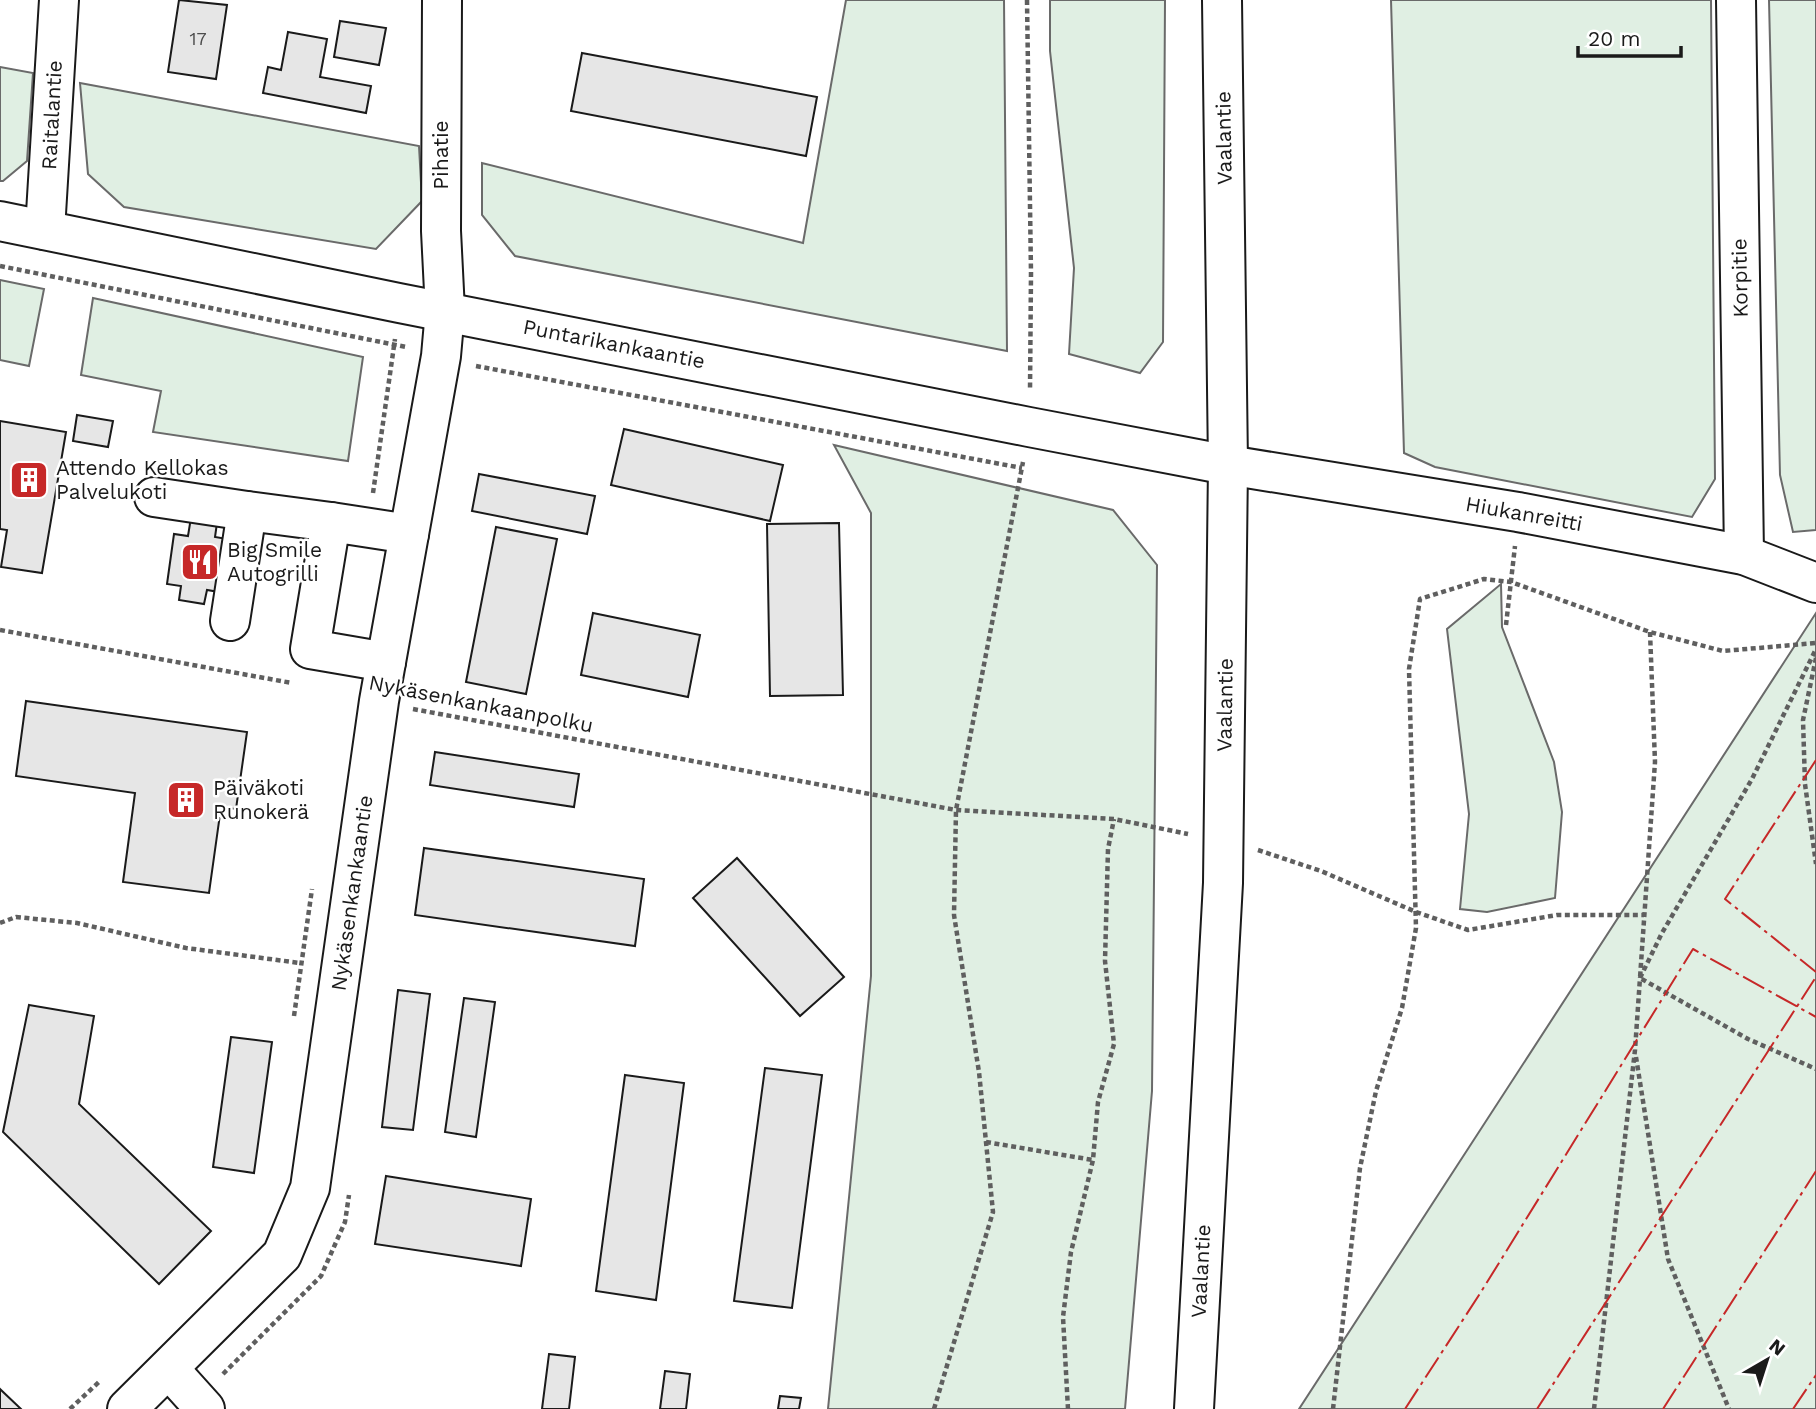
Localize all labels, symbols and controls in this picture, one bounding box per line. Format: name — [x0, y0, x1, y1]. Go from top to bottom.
scale bar — [1578, 14, 1681, 58]
text: 20 m — [1588, 26, 1640, 51]
house number: 17 — [189, 28, 207, 49]
street label: Raitalantie — [36, 59, 67, 170]
street label: Vaalantie — [1210, 91, 1237, 185]
street label: Pihatie — [428, 120, 453, 190]
street label: Korpitie — [1726, 238, 1753, 318]
street label: Puntarikankaantie — [521, 314, 707, 373]
place label: Attendo Kellokas Palvelukoti — [56, 455, 229, 504]
building icon: Attendo Kellokas Palvelukoti — [8, 459, 50, 501]
street label: Hiukanreitti — [1464, 491, 1585, 536]
place label: Big Smile Autogrilli — [227, 537, 322, 586]
restaurant icon: Big Smile Autogrilli — [179, 541, 221, 583]
street label: Vaalantie — [1211, 658, 1238, 752]
street label: Nykäsenkankaanpolku — [367, 669, 595, 738]
place label: Päiväkoti Runokerä — [213, 775, 309, 824]
building icon: Päiväkoti Runokerä — [165, 779, 207, 821]
street label: Nykäsenkankaantie — [325, 793, 378, 992]
street label: Vaalantie — [1186, 1223, 1215, 1318]
north arrow — [1732, 1325, 1802, 1395]
text: N — [1765, 1334, 1790, 1361]

